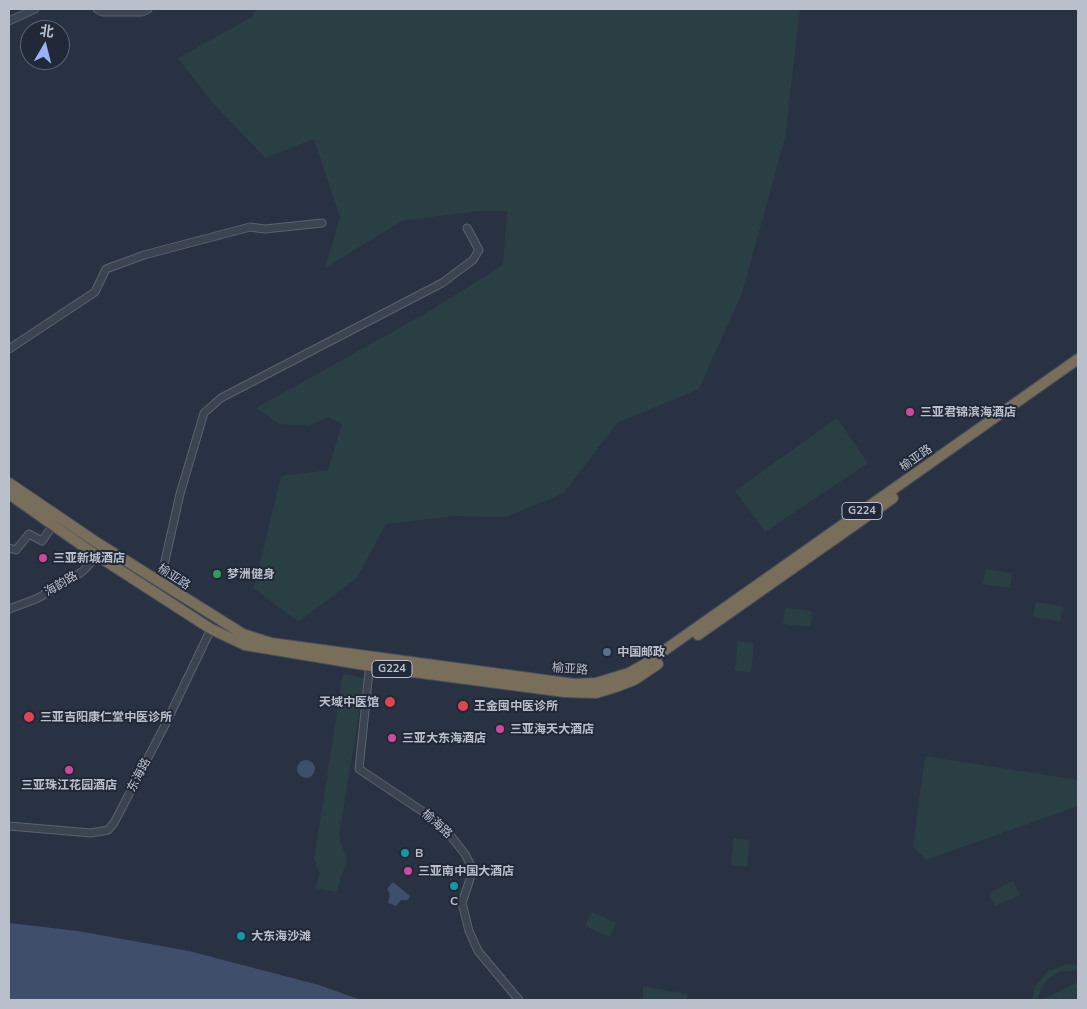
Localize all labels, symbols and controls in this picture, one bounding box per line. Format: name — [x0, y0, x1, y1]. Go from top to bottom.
north arrow — [20, 20, 70, 70]
text: 北 — [39, 21, 55, 41]
place label: 三亚君锦滨海酒店 — [920, 405, 1016, 419]
marker: 三亚君锦滨海酒店 — [904, 406, 916, 418]
street label: 榆亚路 — [897, 442, 935, 474]
road number: G224 — [842, 502, 882, 520]
place label: 三亚新城酒店 — [53, 551, 125, 565]
marker: 三亚新城酒店 — [37, 552, 49, 564]
street label: 榆亚路 — [155, 561, 193, 593]
place label: 梦洲健身 — [227, 567, 275, 581]
marker: 梦洲健身 — [211, 568, 223, 580]
street label: 海韵路 — [42, 569, 80, 599]
place label: 中国邮政 — [617, 645, 665, 659]
marker: 中国邮政 — [601, 646, 613, 658]
road number: G224 — [372, 661, 412, 678]
street label: 榆亚路 — [552, 661, 588, 677]
place label: 天域中医馆 — [319, 695, 379, 709]
marker: 天域中医馆 — [383, 695, 397, 709]
marker: 王金囤中医诊所 — [456, 699, 470, 713]
place label: 王金囤中医诊所 — [474, 699, 558, 713]
marker: 三亚吉阳康仁堂中医诊所 — [22, 710, 36, 724]
place label: 三亚吉阳康仁堂中医诊所 — [40, 710, 172, 724]
place label: 三亚海天大酒店 — [510, 722, 594, 736]
marker: 三亚海天大酒店 — [494, 723, 506, 735]
place label: 三亚大东海酒店 — [402, 731, 486, 745]
marker: 三亚大东海酒店 — [386, 732, 398, 744]
street label: 东海路 — [124, 756, 154, 794]
marker: 三亚珠江花园酒店 — [63, 764, 75, 776]
place label: 三亚珠江花园酒店 — [21, 778, 117, 792]
street label: 榆海路 — [419, 807, 455, 841]
place label: B — [415, 846, 423, 860]
marker: B — [399, 847, 411, 859]
place label: 三亚南中国大酒店 — [418, 864, 514, 878]
marker: 三亚南中国大酒店 — [402, 865, 414, 877]
marker: C — [448, 880, 460, 892]
place label: C — [450, 894, 458, 908]
place label: 大东海沙滩 — [251, 929, 311, 943]
marker: 大东海沙滩 — [235, 930, 247, 942]

